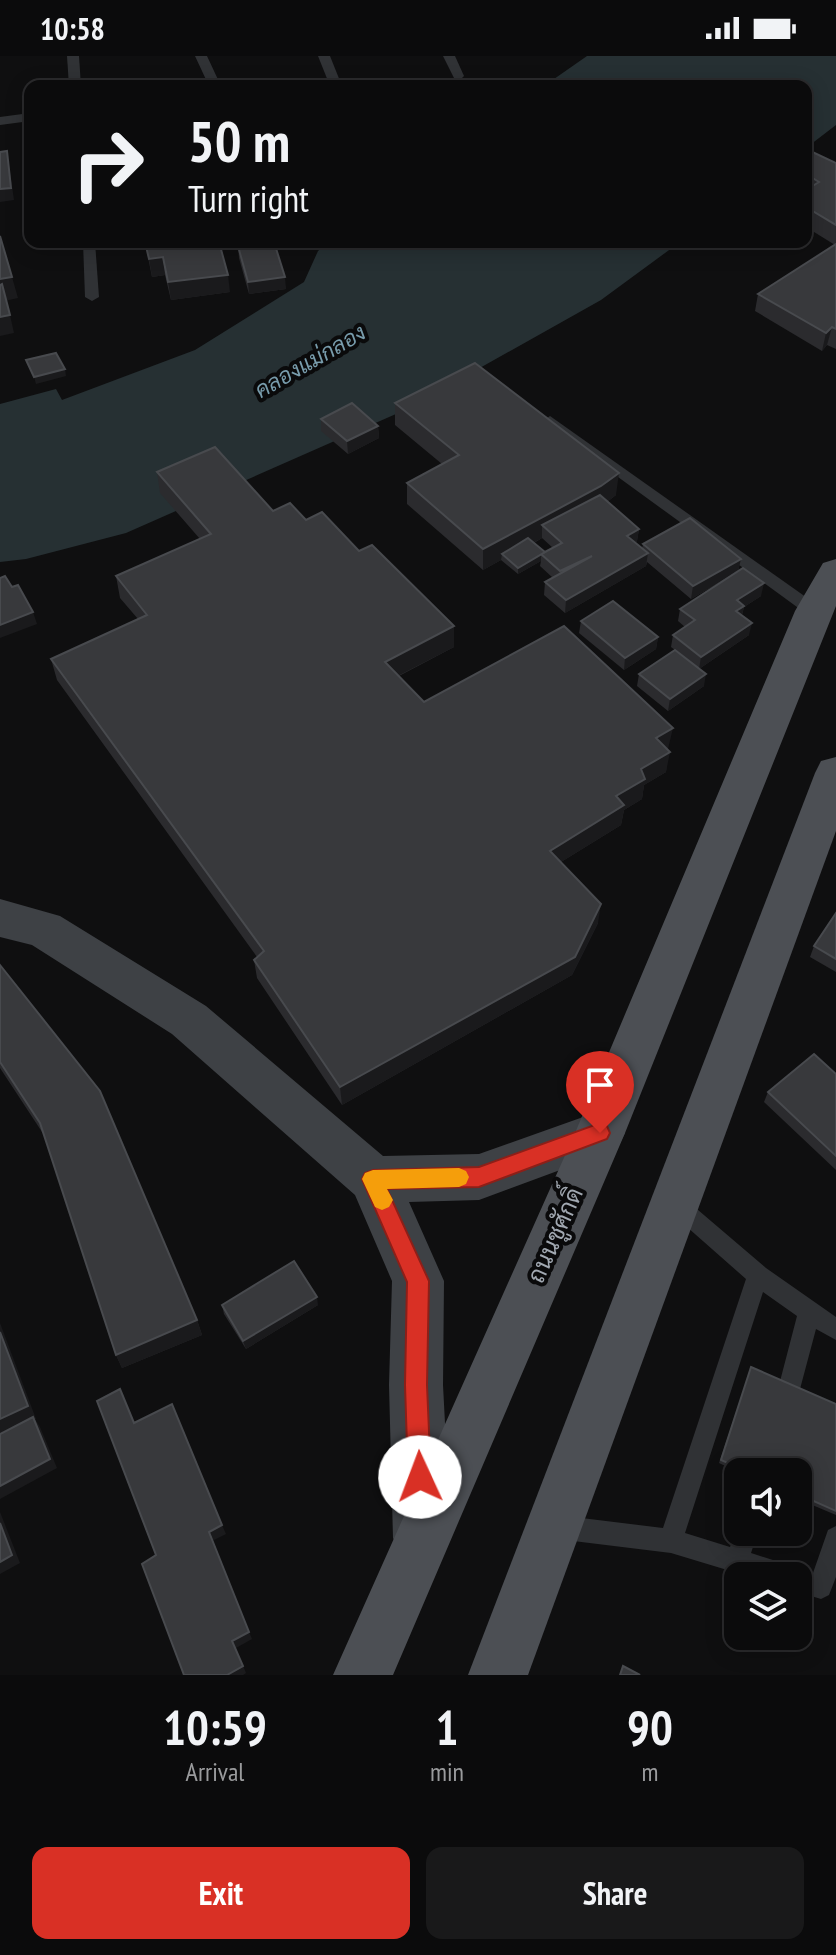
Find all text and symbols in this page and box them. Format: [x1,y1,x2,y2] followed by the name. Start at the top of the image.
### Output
[40,9,105,48] text: 10:58
[188,105,290,177] text: 50 m
[56,112,160,216] icon: right
[188,175,309,222] text: Turn right
[250,318,370,404] water label: คลองแม่กลอง
[566,1051,634,1133] pin
[578,1063,622,1107] icon: arrive
[515,1180,592,1289] street label: ถนนชูศักดิ์
[378,1435,462,1519] position arrow
[724,1458,812,1650] map controls
[724,1458,812,1546] button: sound
[724,1562,812,1650] button: layers
[163,1696,267,1758] text: 10:59
[435,1696,458,1758] text: 1
[627,1696,673,1758] text: 90
[186,1755,244,1788] text: Arrival
[430,1755,464,1788] text: min
[641,1755,658,1788] text: m
[32,1847,410,1939] button: Exit
[426,1847,804,1939] button: Share

